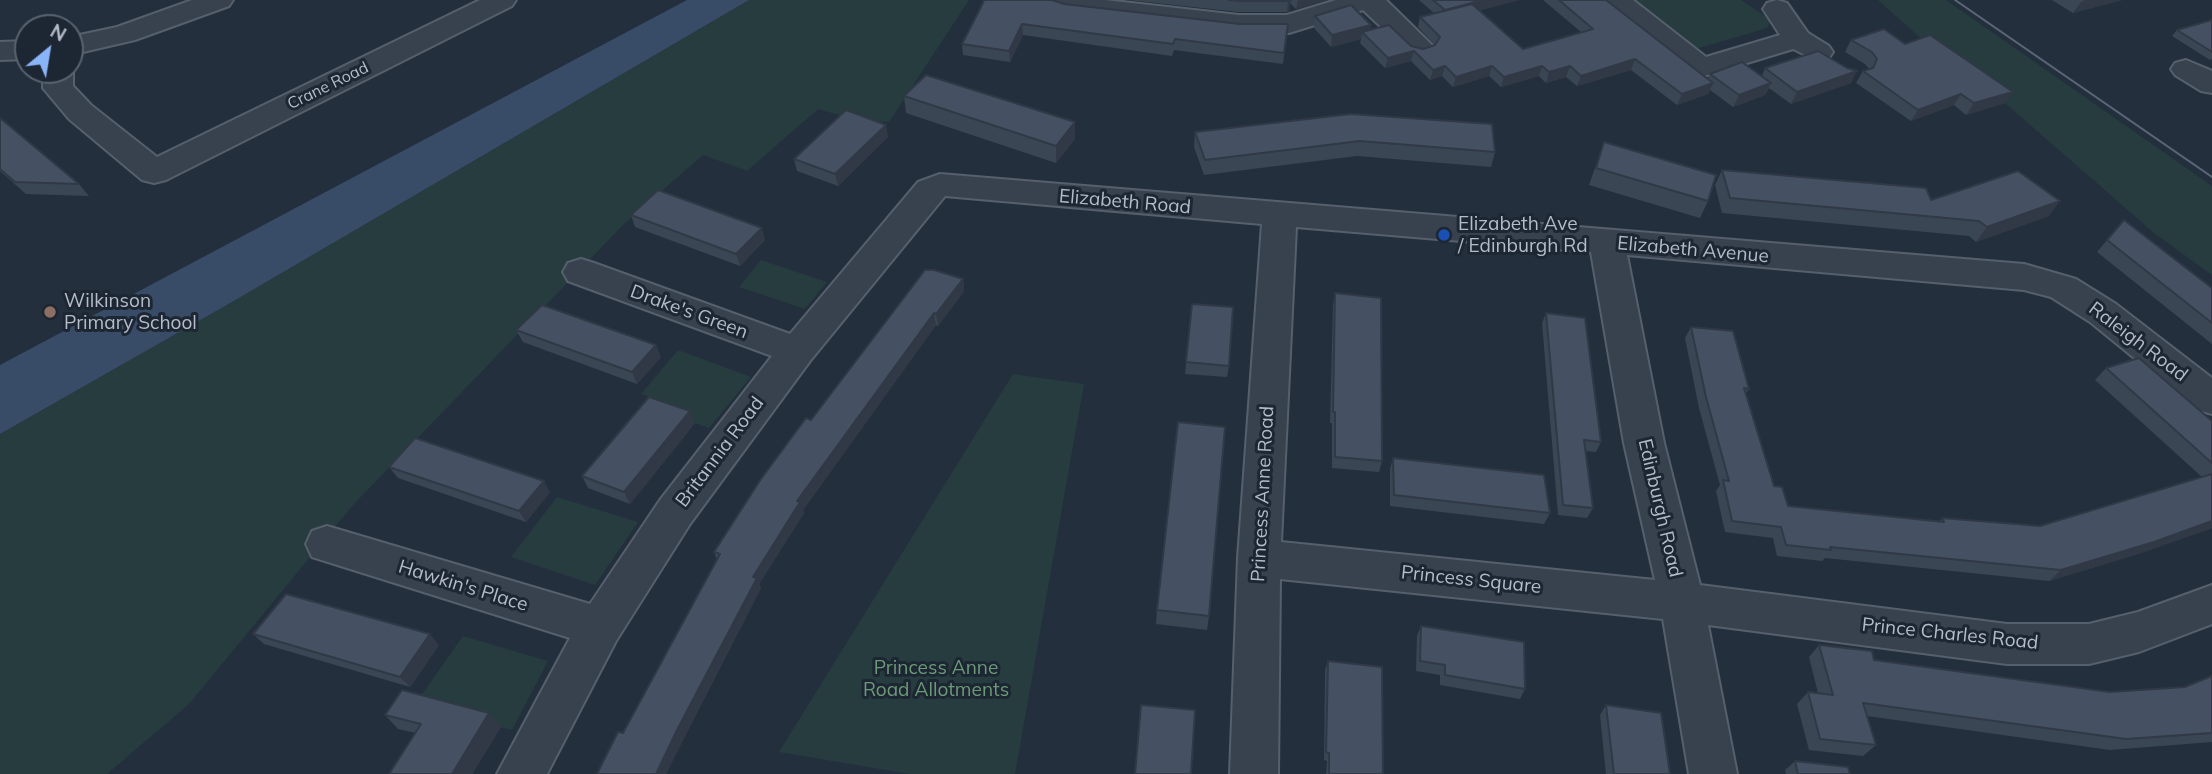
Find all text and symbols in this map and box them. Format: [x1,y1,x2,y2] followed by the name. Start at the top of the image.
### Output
[14,14,84,84] north arrow
[46,19,71,47] text: N
[284,58,372,114] street label: Crane Road
[1058,185,1192,219] street label: Elizabeth Road
[1458,213,1588,257] place label: Elizabeth Ave / Edinburgh Rd
[1436,227,1452,243] marker: Elizabeth Ave / Edinburgh Rd
[1616,232,1770,268] street label: Elizabeth Avenue
[627,280,751,344] street label: Drake's Green
[64,290,197,334] place label: Wilkinson Primary School
[2084,297,2192,387] street label: Raleigh Road
[42,304,58,320] marker: Wilkinson Primary School
[671,392,769,512] street label: Britannia Road
[1247,405,1279,583] street label: Princess Anne Road
[1633,437,1687,579] street label: Edinburgh Road
[395,555,531,617] street label: Hawkin's Place
[1400,561,1542,599] street label: Princess Square
[1861,613,2039,655] street label: Prince Charles Road
[863,657,1009,701] park label: Princess Anne Road Allotments

